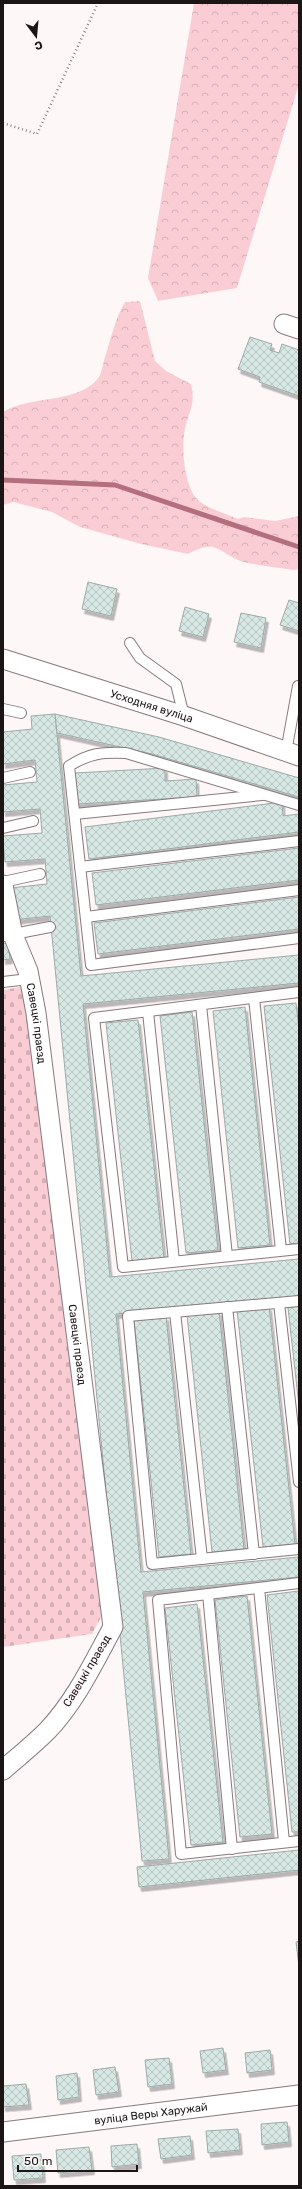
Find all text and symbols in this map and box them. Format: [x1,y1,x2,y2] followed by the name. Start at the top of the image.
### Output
[16,16,56,56] north arrow
[33,38,44,53] text: С
[109,687,195,725] street label: Усходняя вуліца
[24,982,49,1065] street label: Савецкі праезд
[66,1303,89,1386] street label: Савецкі праезд
[60,1632,114,1709] street label: Савецкі праезд
[93,2100,208,2127] street label: вуліца Веры Харужай
[18,2147,137,2173] scale bar
[24,2154,52,2168] text: 50 m

